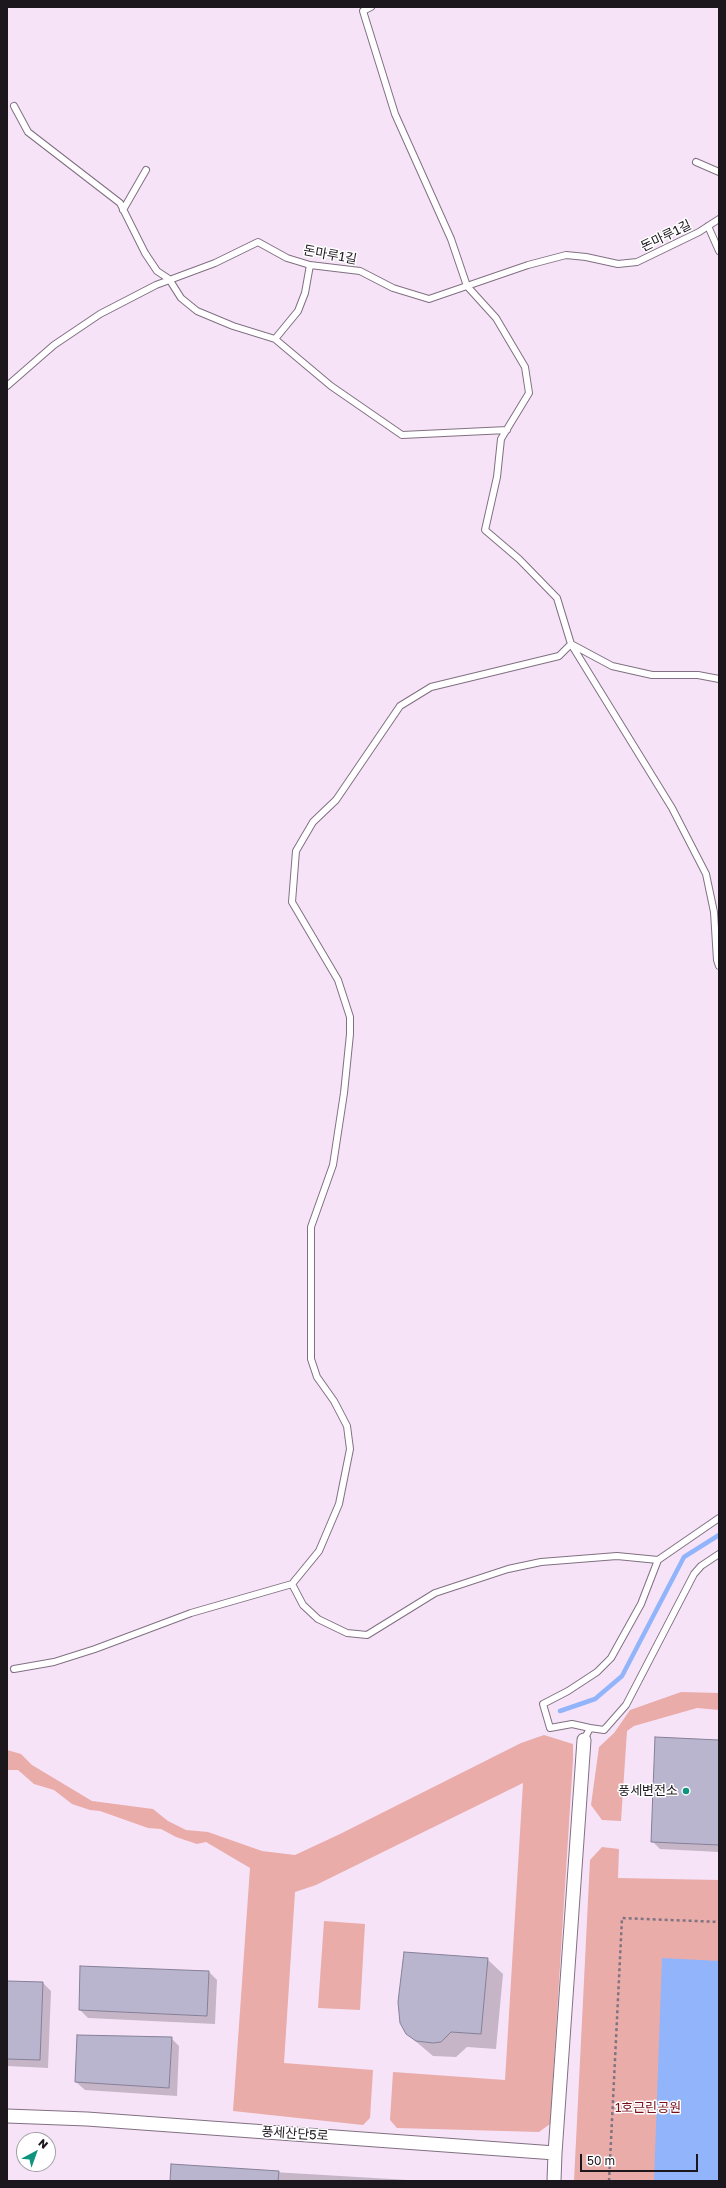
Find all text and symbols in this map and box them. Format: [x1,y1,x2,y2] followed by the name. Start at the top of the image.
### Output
[638,217,694,255] street label: 돈마루1길
[302,243,358,267] street label: 돈마루1길
[618,1783,678,1799] place label: 풍세변전소
[681,1786,691,1796] marker: 풍세변전소
[615,2100,681,2116] park label: 1호근린공원
[261,2124,329,2144] street label: 풍세산단5로
[16,2132,56,2172] north arrow
[36,2136,51,2151] text: N
[582,2146,700,2172] scale bar
[587,2153,615,2168] text: 50 m

